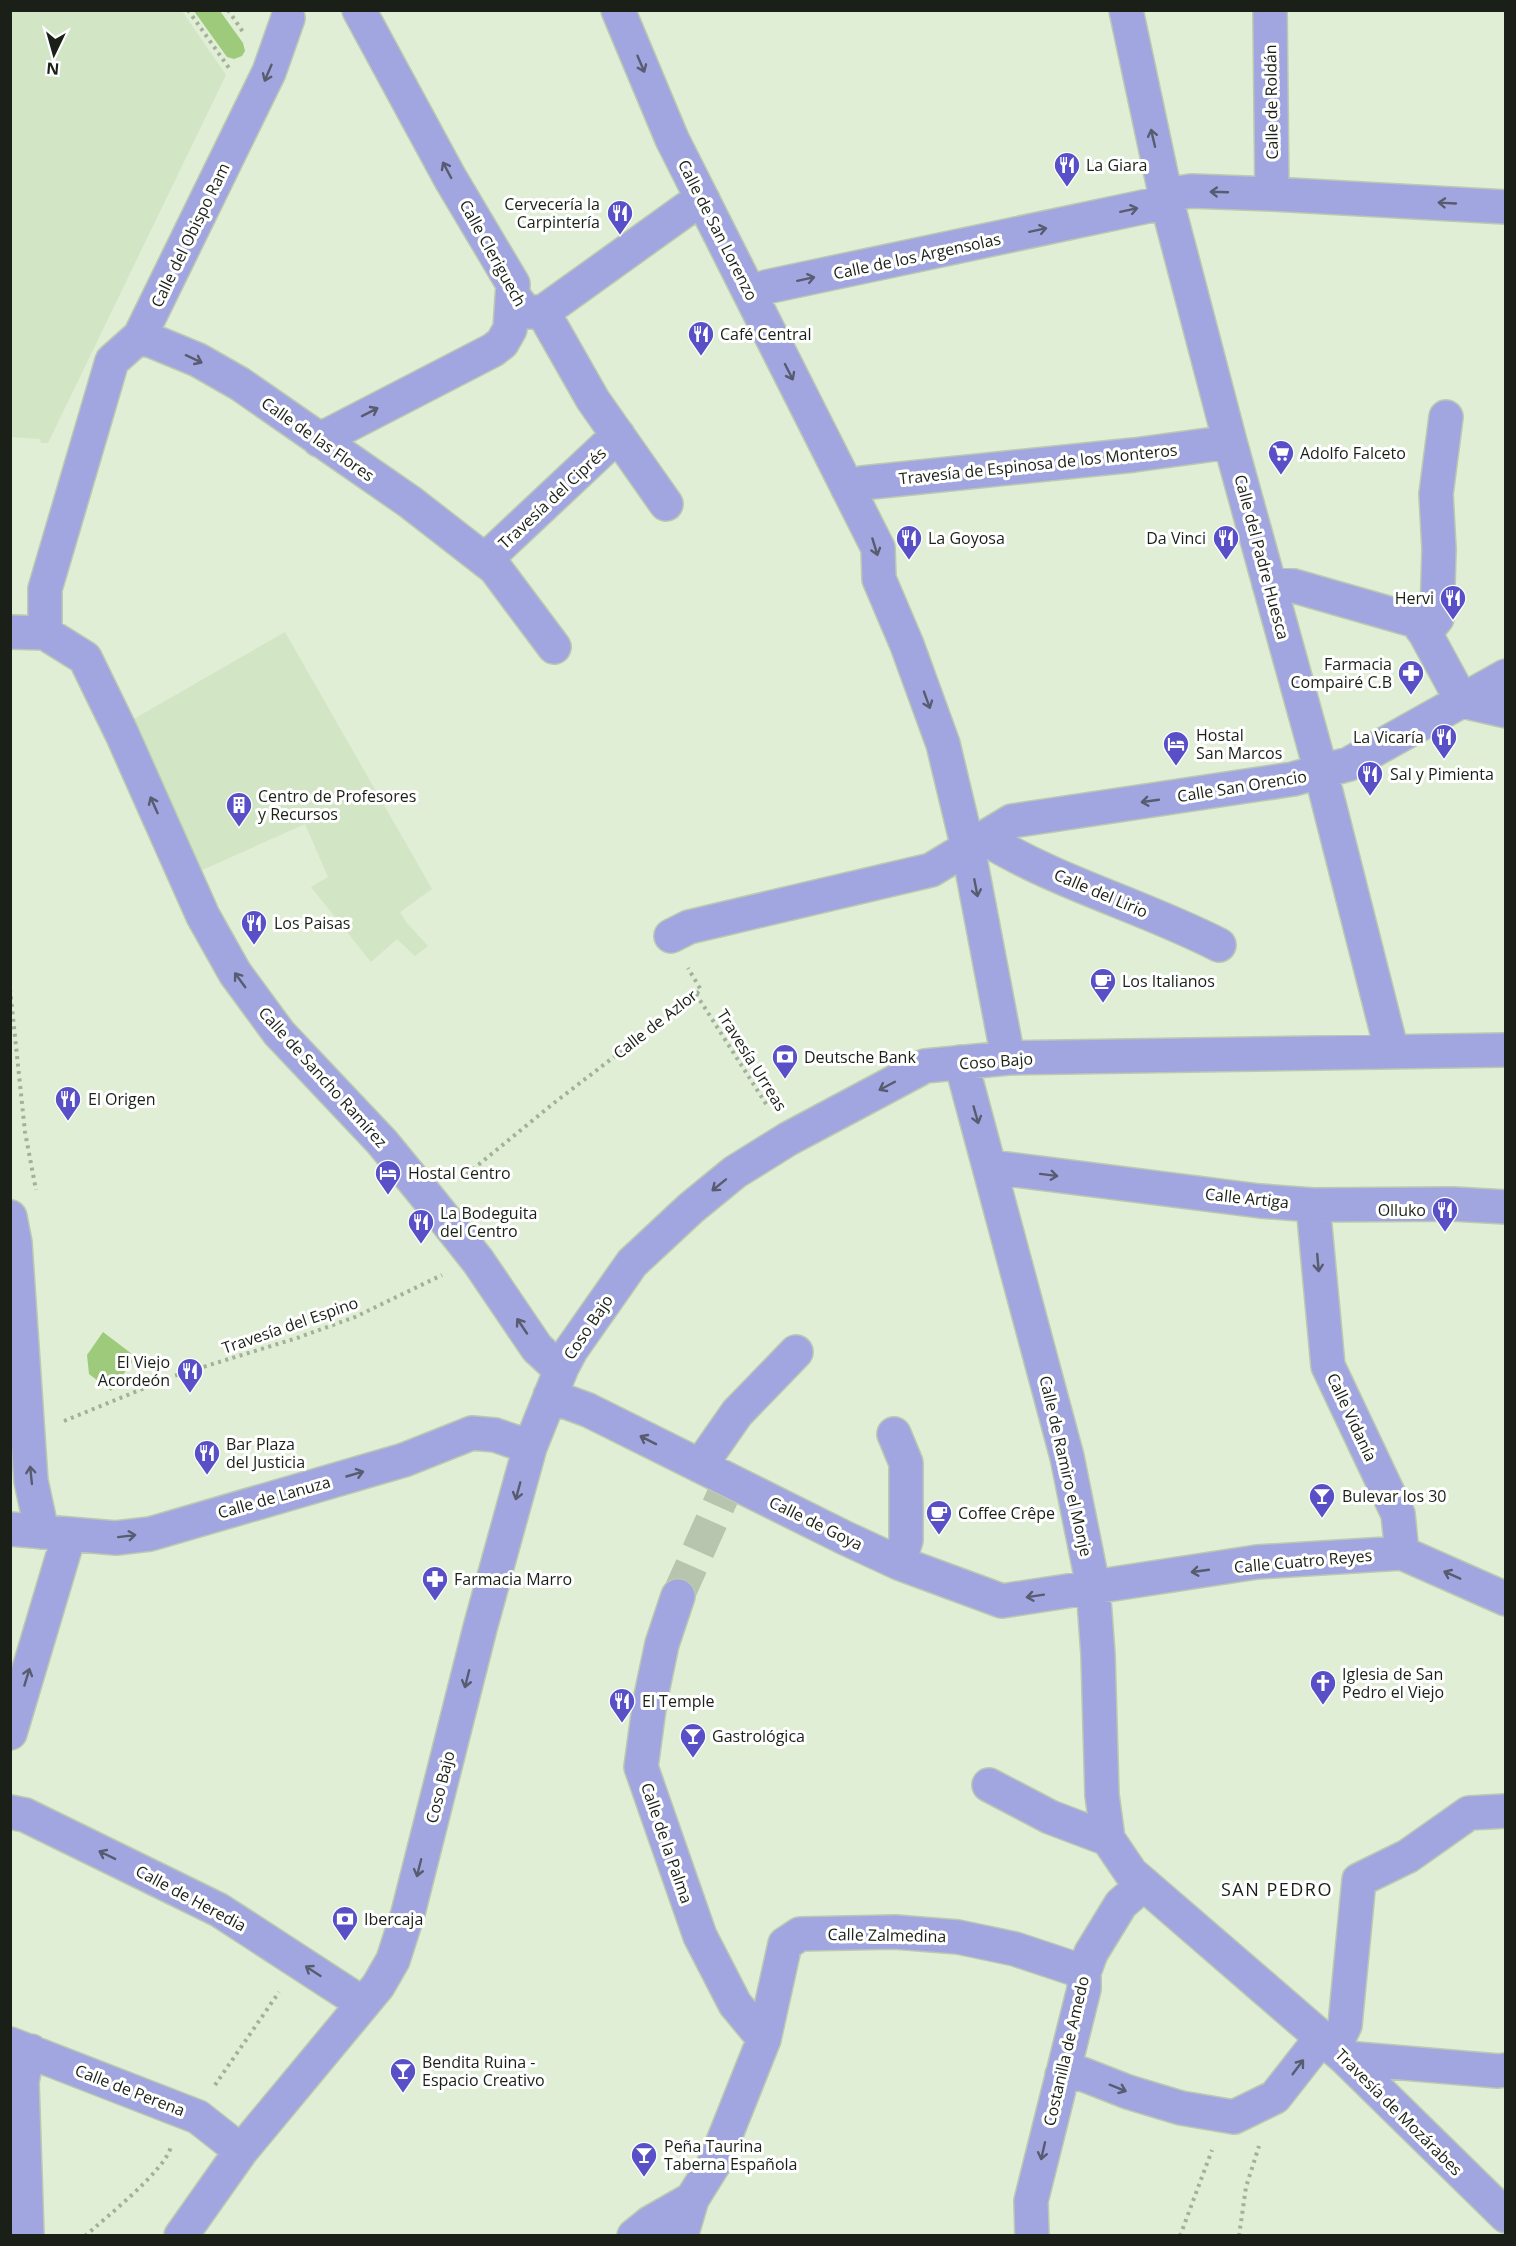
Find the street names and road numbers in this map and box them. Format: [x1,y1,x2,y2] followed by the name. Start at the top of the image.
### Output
[1259,44,1283,160] street label: Calle de Roldán
[673,156,763,304] street label: Calle de San Lorenzo
[145,159,235,311] street label: Calle del Obispo Ram
[455,196,531,310] street label: Calle Cleriguech
[831,228,1003,284] street label: Calle de los Argensolas
[257,392,379,486] street label: Calle de las Flores
[898,438,1178,490] street label: Travesía de Espinosa de los Monteros
[493,442,611,554] street label: Travesía del Ciprés
[1229,472,1295,642] street label: Calle del Padre Huesca
[1176,765,1308,807] street label: Calle San Orencio
[1051,863,1151,923] street label: Calle del Lirio
[608,984,702,1064] street label: Calle de Azlor
[254,1002,392,1152] street label: Calle de Sancho Ramírez
[712,1005,792,1115] street label: Travesía Urreas
[958,1047,1034,1075] street label: Coso Bajo
[1204,1183,1290,1213] street label: Calle Artiga
[558,1290,618,1364] street label: Coso Bajo
[219,1291,361,1359] street label: Travesía del Espino
[1322,1369,1382,1465] street label: Calle Vidanía
[1034,1373,1098,1559] street label: Calle de Ramiro el Monje
[215,1470,333,1524] street label: Calle de Lanuza
[766,1491,866,1555] street label: Calle de Goya
[1233,1544,1373,1578] street label: Calle Cuatro Reyes
[420,1748,460,1826] street label: Coso Bajo
[636,1780,698,1906] street label: Calle de la Palma
[132,1860,250,1936] street label: Calle de Heredia
[828,1923,946,1947] street label: Calle Zalmedina
[1038,1974,1094,2128] street label: Costanilla de Amedo
[1331,2044,1467,2180] street label: Travesía de Mozárabes
[72,2059,188,2121] street label: Calle de Perena

